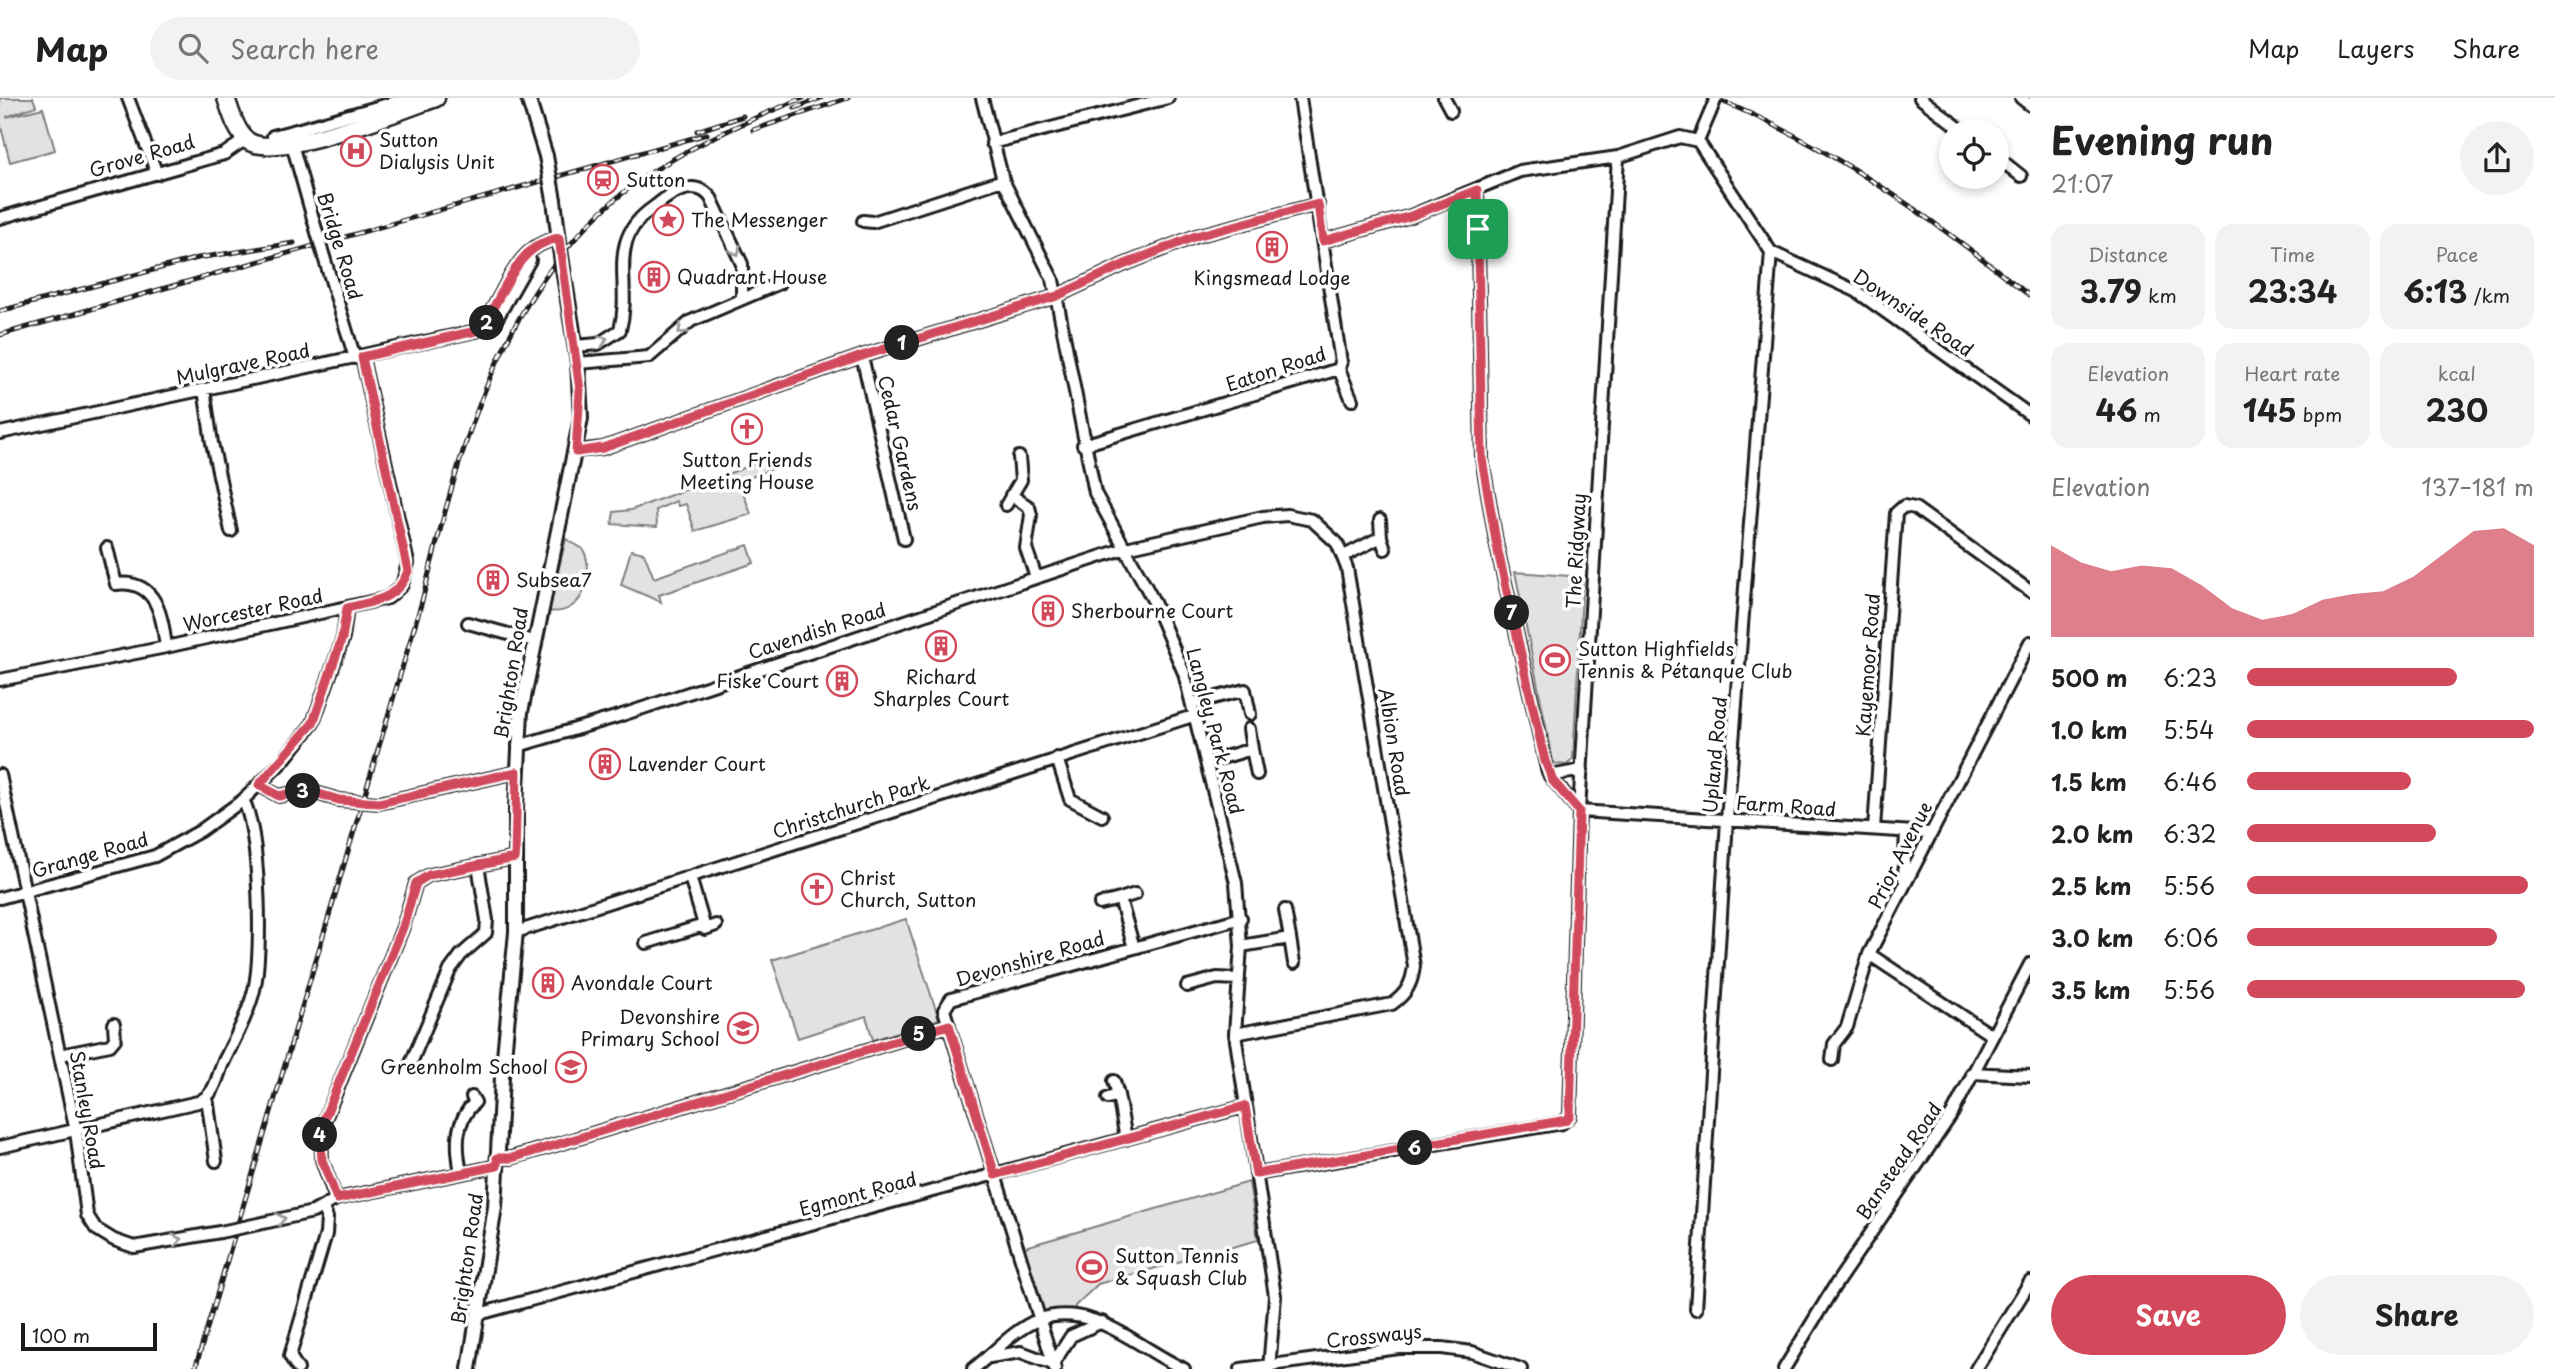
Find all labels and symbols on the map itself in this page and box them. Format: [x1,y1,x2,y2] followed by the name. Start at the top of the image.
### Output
[379,125,495,175] place label: Sutton Dialysis Unit
[86,127,198,183] street label: Grove Road
[339,134,373,168] hospital icon: Sutton Dialysis Unit
[586,163,620,197] station icon: Sutton
[626,165,686,193] place label: Sutton
[311,188,371,303] street label: Bridge Road
[1448,199,1508,259] pin
[651,203,685,237] place icon: The Messenger
[691,205,828,233] place label: The Messenger
[1255,230,1289,264] building icon: Kingsmead Lodge
[727,244,741,256] one-way arrow
[637,260,671,294] building icon: Quadrant House
[1848,261,1979,363] street label: Downside Road
[677,262,827,290] place label: Quadrant House
[1194,263,1350,291] place label: Kingsmead Lodge
[470,306,504,341] pin: 2
[677,321,690,334] one-way arrow
[884,326,920,360] pin: 1
[596,334,608,348] one-way arrow
[173,335,312,391] street label: Mulgrave Road
[1222,339,1329,397] street label: Eaton Road
[872,372,930,513] street label: Cedar Gardens
[730,412,764,446] church icon: Sutton Friends Meeting House
[680,445,814,495] place label: Sutton Friends Meeting House
[1558,493,1592,609] street label: The Ridgway
[476,563,510,597] building icon: Subsea7
[516,565,592,593] place label: Subsea7
[180,581,325,637] street label: Worcester Road
[1848,592,1886,738] street label: Kayemoor Road
[1031,594,1065,628] building icon: Sherbourne Court
[744,595,889,666] street label: Cavendish Road
[1071,596,1233,624] place label: Sherbourne Court
[1494,596,1530,630] pin: 7
[486,605,534,741] street label: Brighton Road
[924,629,958,663] building icon: Richard Sharples Court
[1578,634,1792,684] place label: Sutton Highfields Tennis & Pétanque Club
[1538,643,1572,677] sports icon: Sutton Highfields Tennis & Pétanque Club
[1180,644,1252,817] street label: Langley Park Road
[873,662,1010,712] place label: Richard Sharples Court
[825,664,859,698] building icon: Fiske Court
[716,666,819,694] place label: Fiske Court
[1373,686,1417,798] street label: Albion Road
[1695,695,1733,815] street label: Upland Road
[588,747,622,781] building icon: Lavender Court
[628,749,766,777] place label: Lavender Court
[768,767,933,845] street label: Christchurch Park
[286,774,320,808] pin: 3
[1735,788,1837,822] street label: Farm Road
[1860,796,1938,913] street label: Prior Avenue
[28,824,151,884] street label: Grange Road
[840,863,976,913] place label: Christ Church, Sutton
[800,872,834,906] church icon: Christ Church, Sutton
[952,923,1108,993] street label: Devonshire Road
[531,966,565,1000] building icon: Avondale Court
[571,968,713,996] place label: Avondale Court
[580,1002,720,1052] place label: Devonshire Primary School
[726,1011,760,1045] school or university icon: Devonshire Primary School
[902,1016,936,1052] pin: 5
[64,1048,112,1171] street label: Stanley Road
[554,1050,588,1084] school or university icon: Greenholm School
[380,1052,548,1080] place label: Greenholm School
[1849,1096,1948,1225] street label: Banstead Road
[302,1118,338,1152] pin: 4
[1398,1130,1432,1166] pin: 6
[796,1164,920,1222] street label: Egmont Road
[443,1191,489,1327] street label: Brighton Road
[275,1213,287,1228] one-way arrow
[171,1233,183,1248] one-way arrow
[1115,1241,1247,1291] place label: Sutton Tennis & Squash Club
[1075,1250,1109,1284] sports icon: Sutton Tennis & Squash Club
[1325,1316,1423,1354] street label: Crossways
[21,1320,158,1352] scale bar

